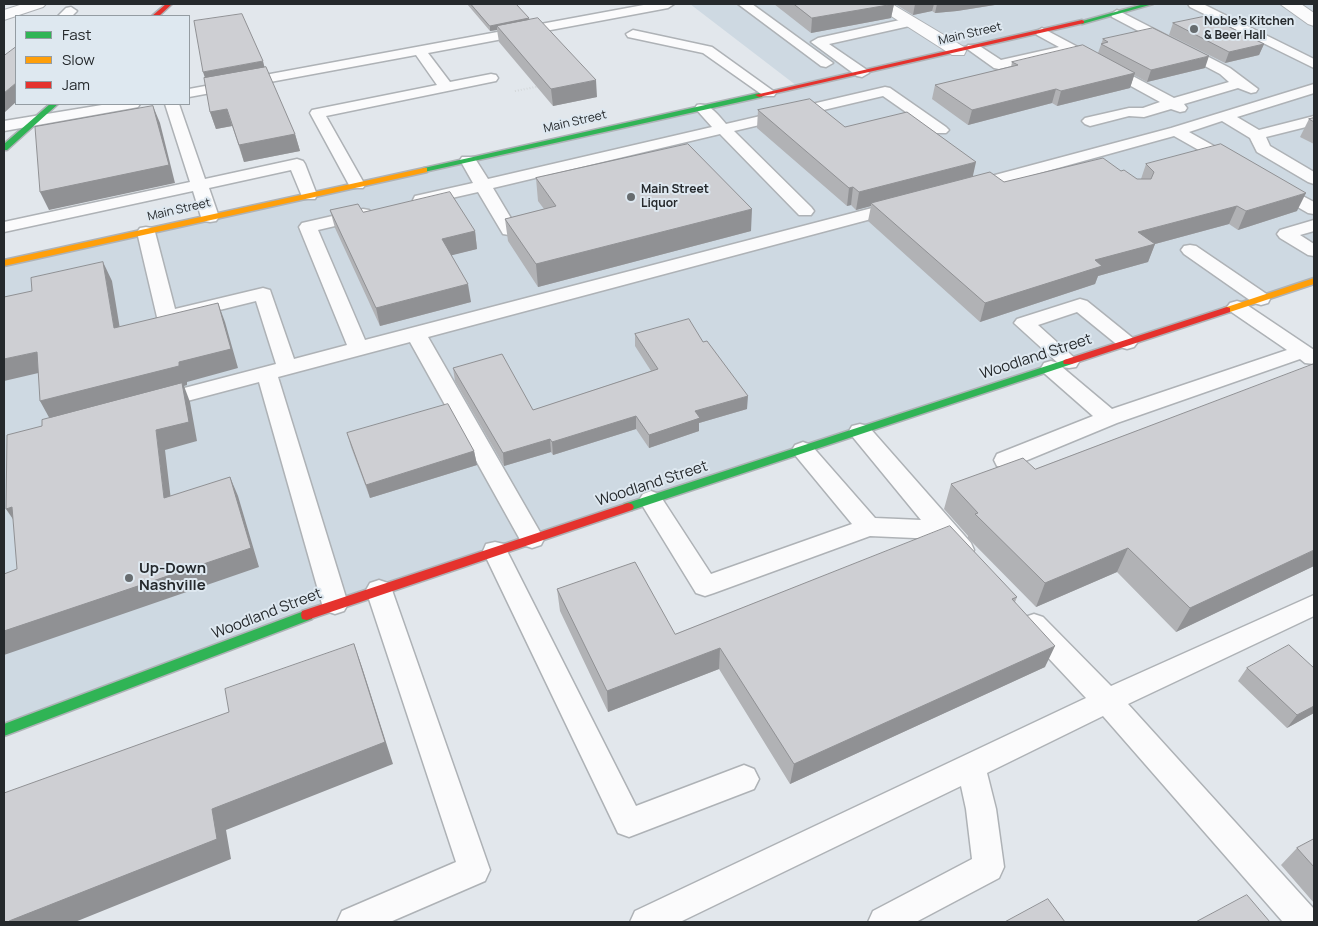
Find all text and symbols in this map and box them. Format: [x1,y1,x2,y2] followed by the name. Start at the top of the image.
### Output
[15,15,190,105] legend
[1204,15,1294,43] place label: Noble’s Kitchen & Beer Hall
[937,20,1003,48] street label: Main Street
[1188,23,1200,35] marker: Noble’s Kitchen & Beer Hall
[62,24,91,45] text: Fast
[62,49,95,70] text: Slow
[62,74,90,95] text: Jam
[542,108,608,136] street label: Main Street
[641,183,709,211] place label: Main Street Liquor
[625,191,637,203] marker: Main Street Liquor
[146,196,212,224] street label: Main Street
[978,330,1094,384] street label: Woodland Street
[594,457,710,511] street label: Woodland Street
[139,560,206,595] place label: Up-Down Nashville
[123,572,135,584] marker: Up-Down Nashville
[209,585,325,643] street label: Woodland Street

